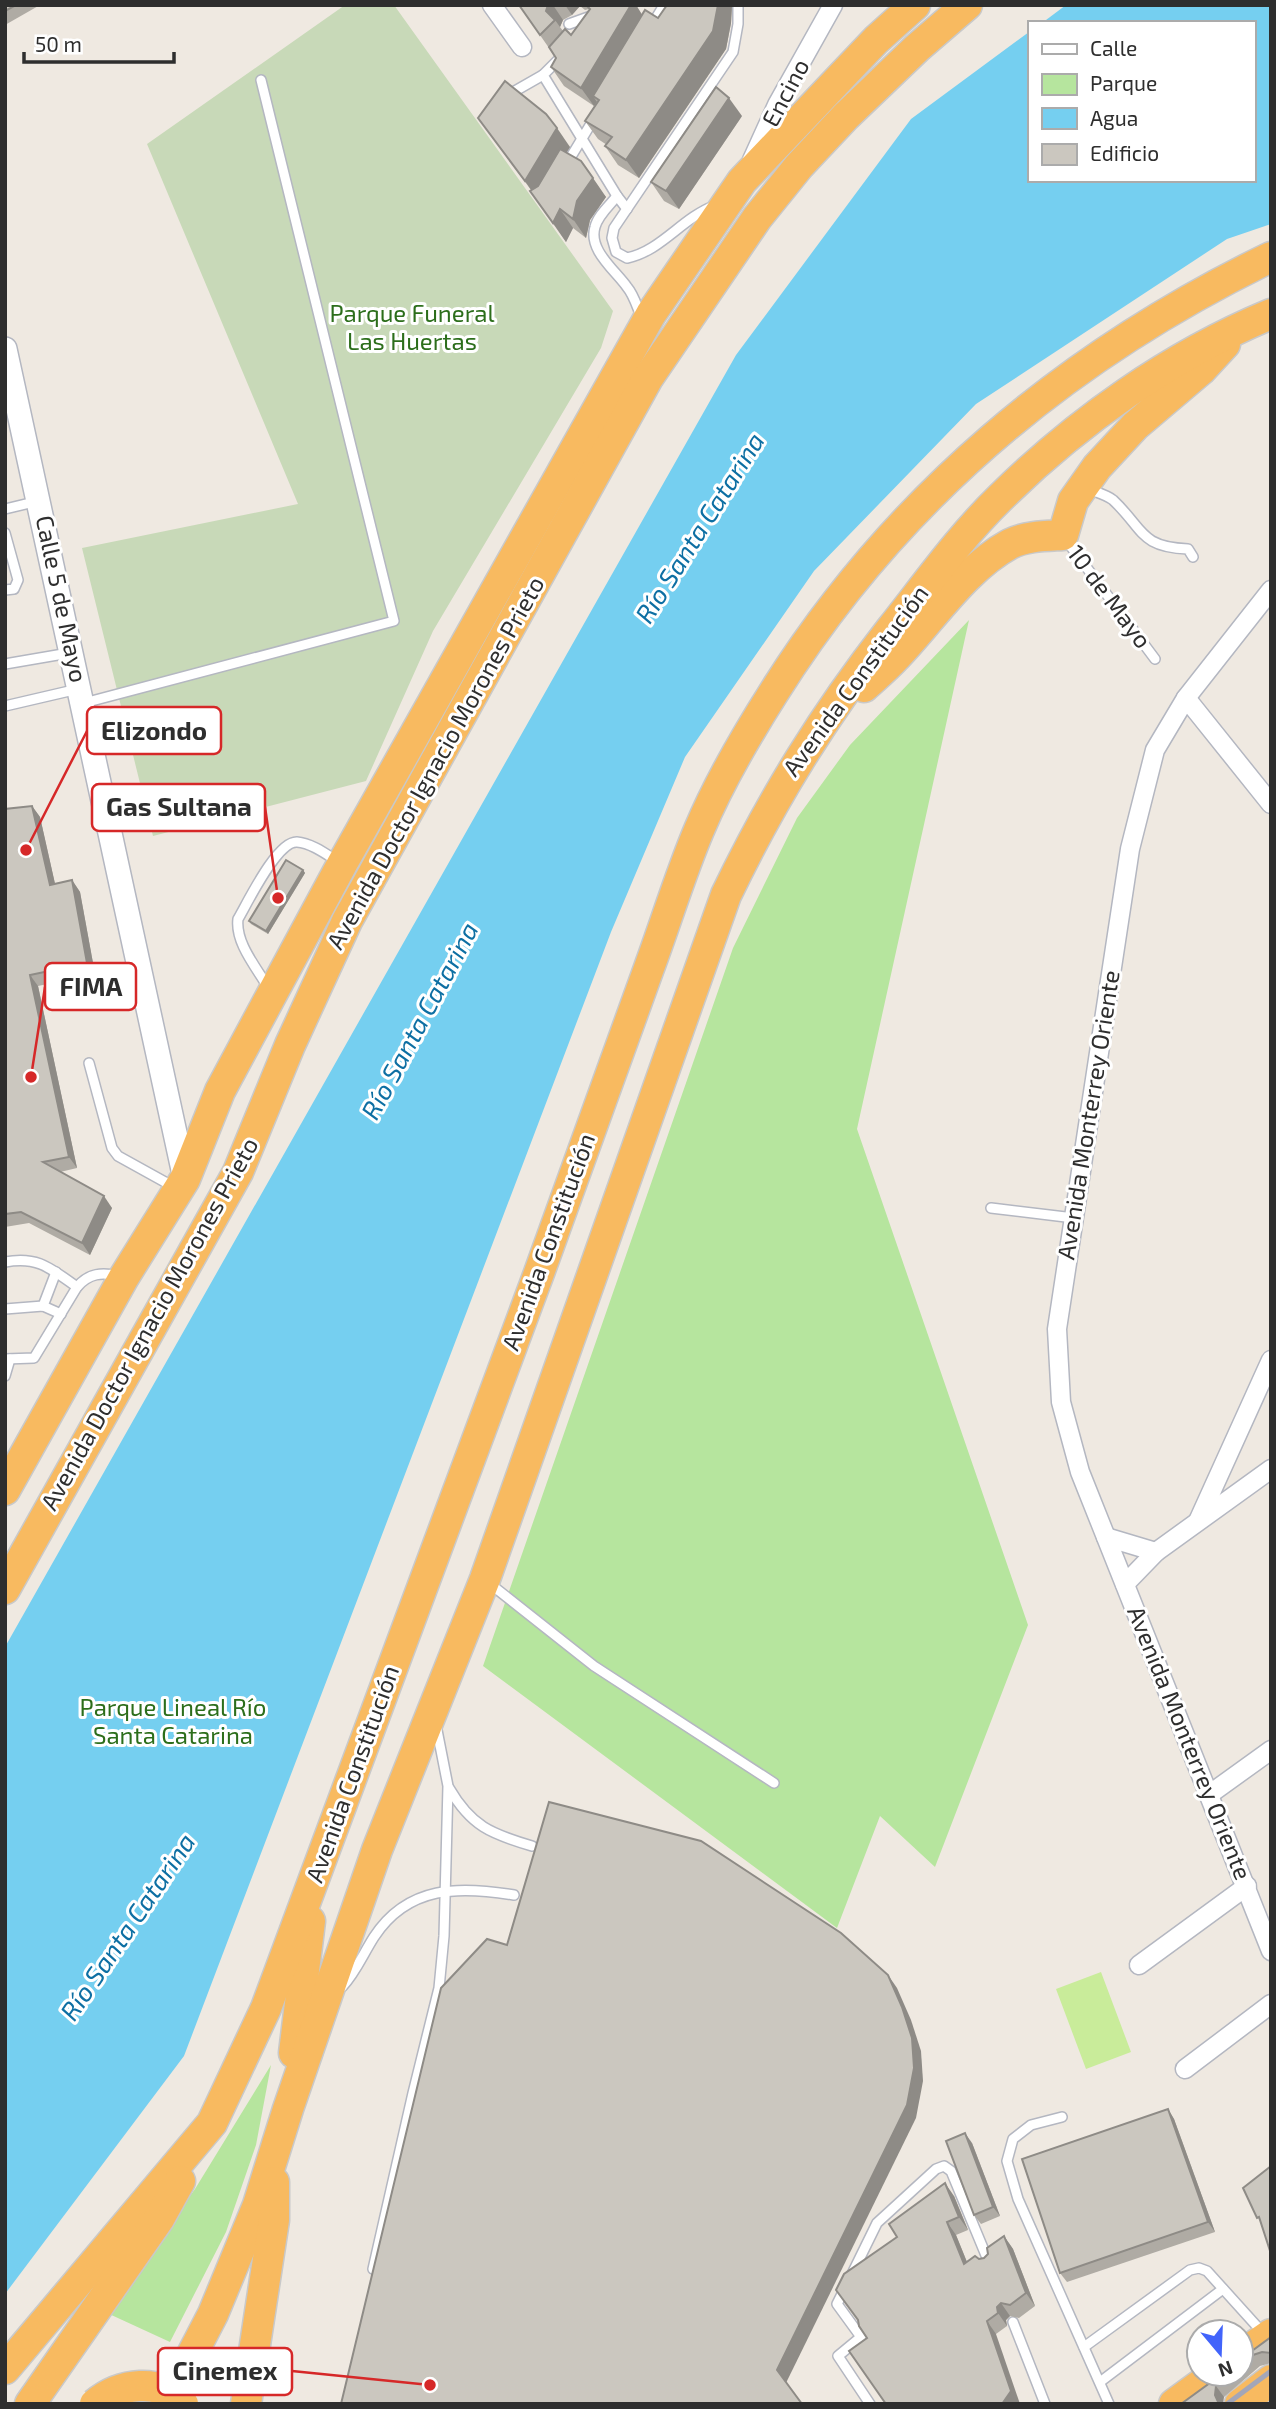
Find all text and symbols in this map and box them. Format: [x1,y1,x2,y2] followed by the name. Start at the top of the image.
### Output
[24,21,175,65] scale bar
[1028,21,1255,182] legend
[35,31,82,56] text: 50 m
[1090,35,1137,60] text: Calle
[755,53,815,131] street label: Encino
[1090,70,1157,95] text: Parque
[1090,105,1138,130] text: Agua
[1090,140,1159,165] text: Edificio
[329,298,495,355] park label: Parque Funeral Las Huertas
[628,426,770,628] water label: Río Santa Catarina
[31,513,94,685] street label: Calle 5 de Mayo
[1062,539,1158,653] street label: 10 de Mayo
[320,571,550,954] street label: Avenida Doctor Ignacio Morones Prieto
[776,579,934,781] street label: Avenida Constitución
[87,707,221,754] callout: Elizondo
[101,714,207,745] text: Elizondo
[92,784,265,831] callout: Gas Sultana
[106,790,252,821] text: Gas Sultana
[354,916,484,1124] water label: Río Santa Catarina
[45,963,136,1010] callout: FIMA
[1050,968,1125,1261] street label: Avenida Monterrey Oriente
[60,970,122,1001] text: FIMA
[495,1129,600,1354] street label: Avenida Constitución
[34,1132,264,1515] street label: Avenida Doctor Ignacio Morones Prieto
[1122,1601,1259,1883] street label: Avenida Monterrey Oriente
[299,1661,404,1886] street label: Avenida Constitución
[80,1692,266,1749] park label: Parque Lineal Río Santa Catarina
[53,1827,201,2026] water label: Río Santa Catarina
[1185,2318,1255,2388] north arrow
[158,2348,292,2395] callout: Cinemex
[172,2354,278,2385] text: Cinemex
[1215,2356,1236,2383] text: N

